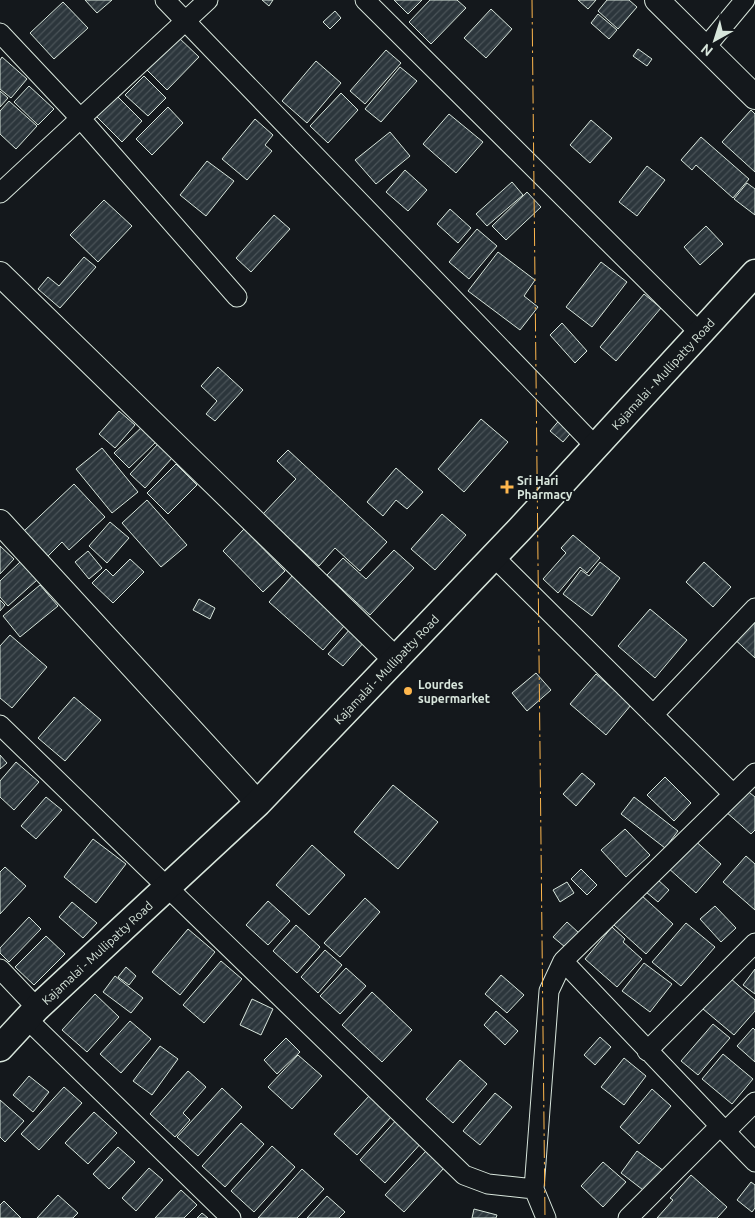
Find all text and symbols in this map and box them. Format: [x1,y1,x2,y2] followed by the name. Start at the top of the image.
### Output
[690,15,740,65] north arrow
[698,41,716,60] text: N
[609,315,717,432] street label: Kajamalai - Mullipatty Road
[517,474,573,501] place label: Sri Hari Pharmacy
[501,481,513,493] marker: Sri Hari Pharmacy
[331,612,441,726] street label: Kajamalai - Mullipatty Road
[418,678,490,705] place label: Lourdes supermarket
[402,685,414,697] marker: Lourdes supermarket
[39,898,155,1007] street label: Kajamalai - Mullipatty Road

